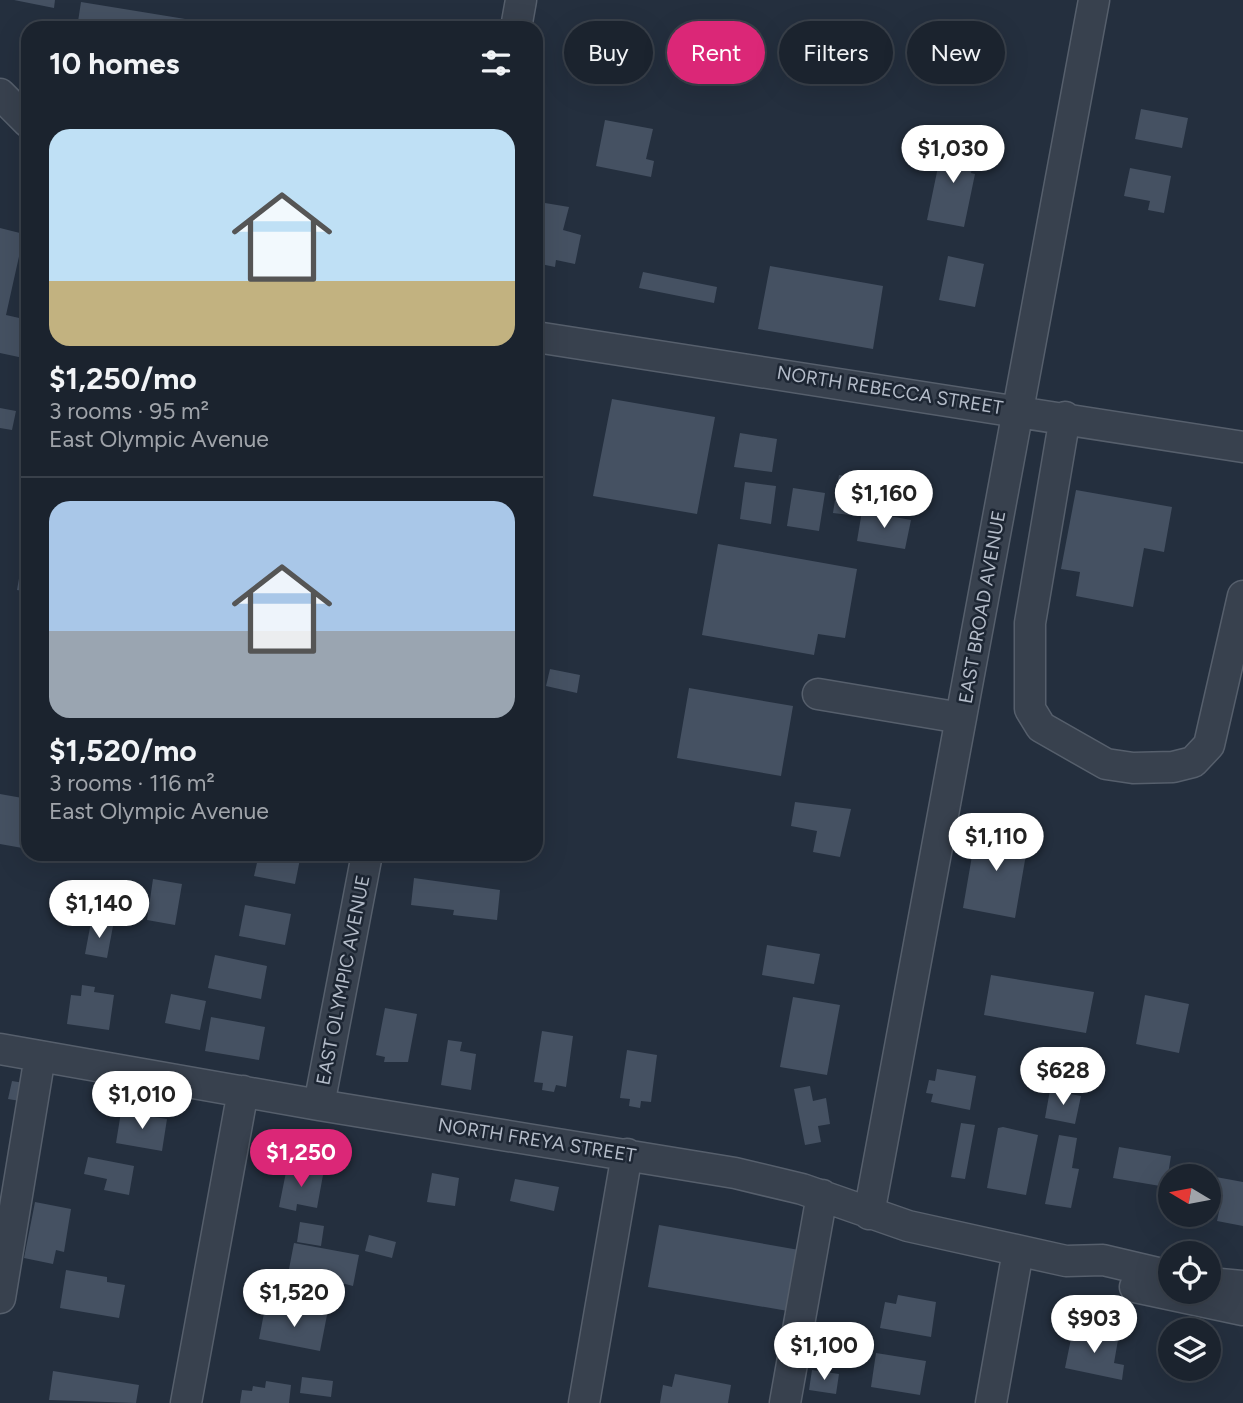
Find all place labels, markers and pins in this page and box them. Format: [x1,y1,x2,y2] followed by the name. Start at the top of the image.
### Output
[896,125,1010,185] pin: $1,030
[827,470,941,530] pin: $1,160
[939,814,1053,873] pin: $1,110
[42,880,156,940] pin: $1,140
[1022,1048,1104,1107] pin: $628
[85,1072,199,1131] pin: $1,010
[244,1130,358,1189] pin: $1,250
[237,1270,351,1329] pin: $1,520
[1053,1296,1135,1355] pin: $903
[767,1322,881,1382] pin: $1,100

